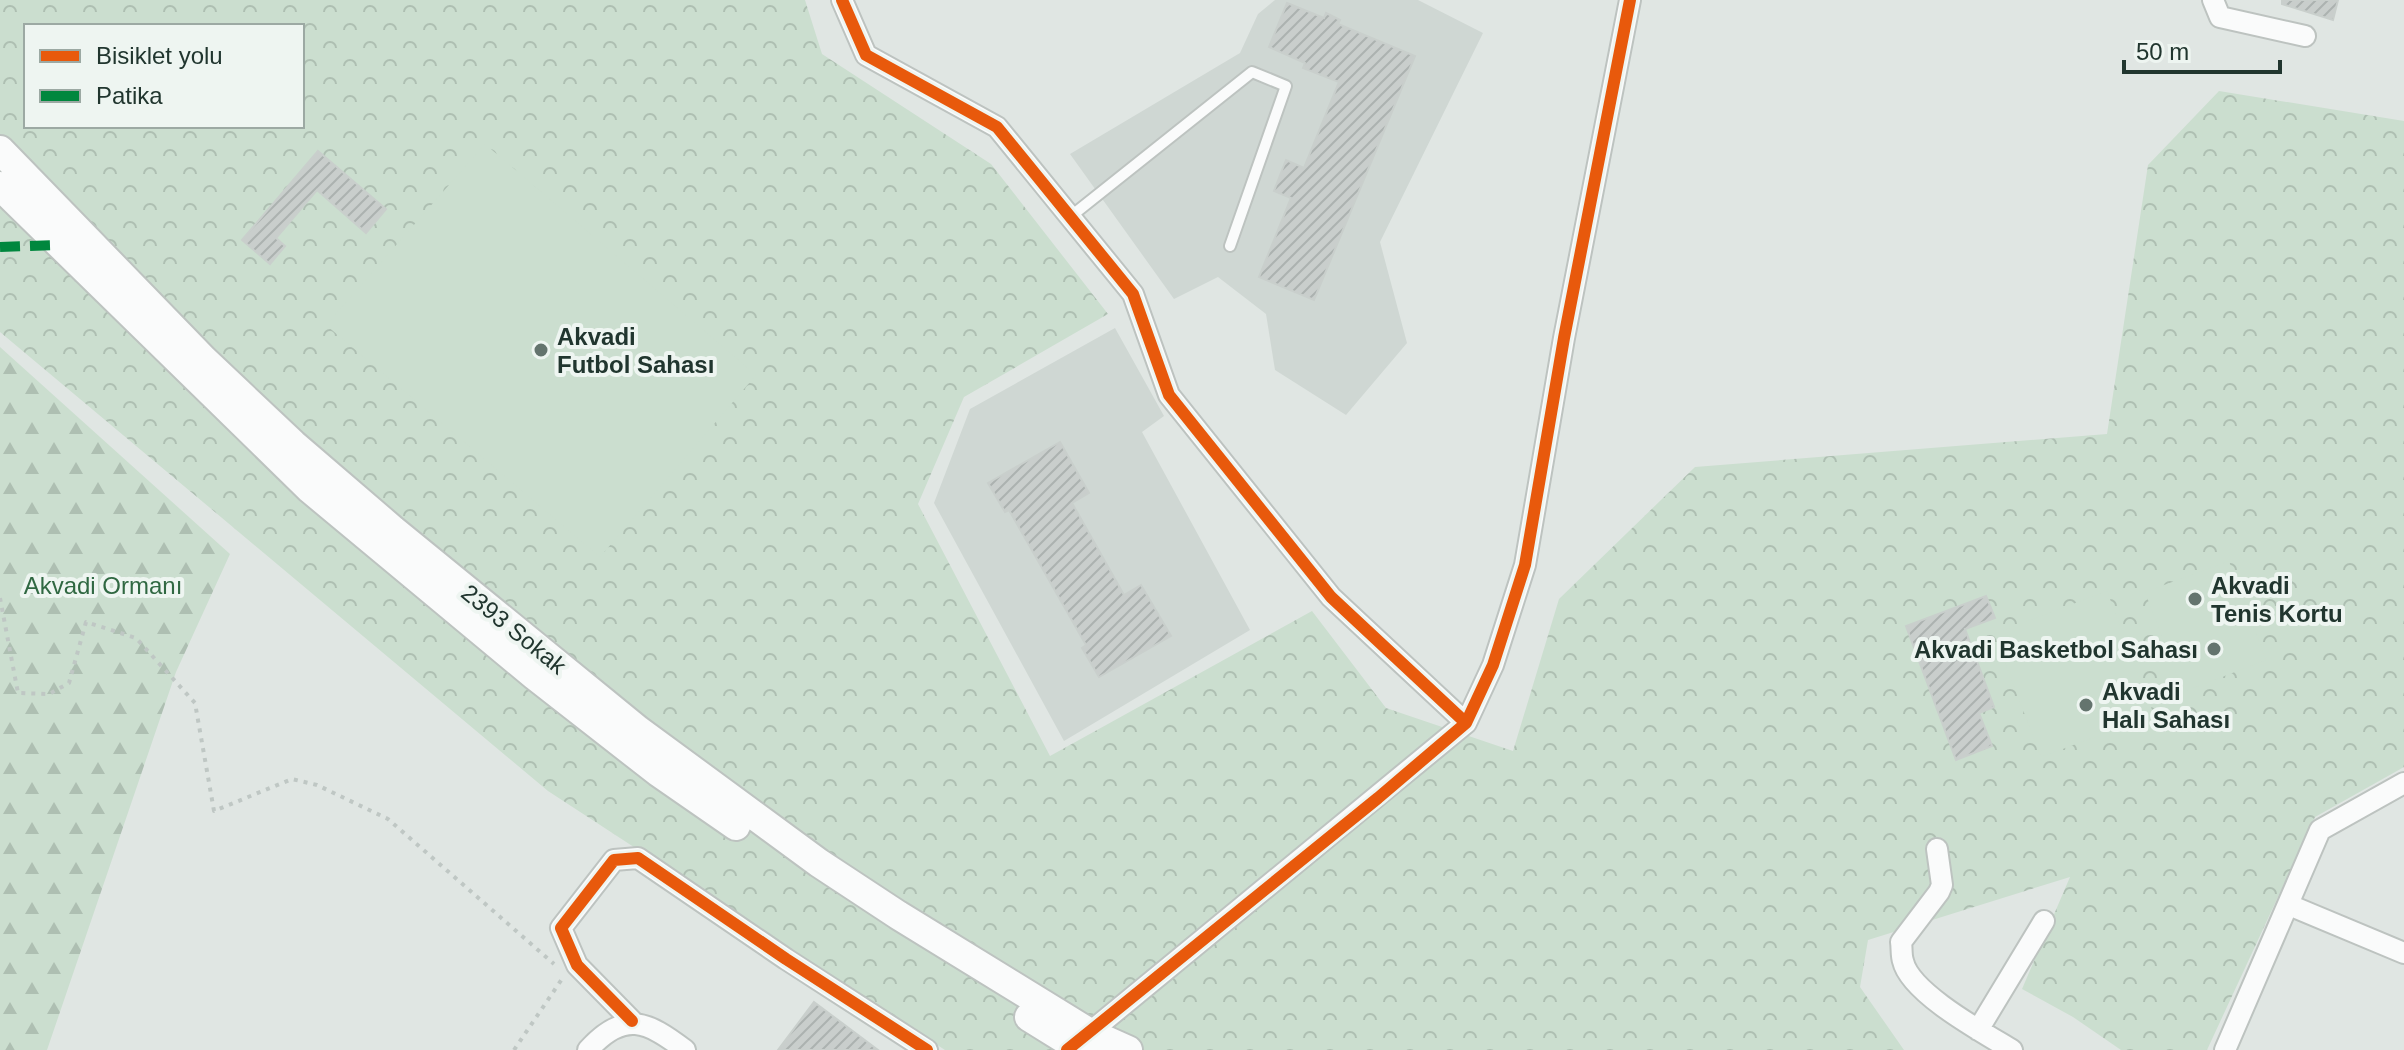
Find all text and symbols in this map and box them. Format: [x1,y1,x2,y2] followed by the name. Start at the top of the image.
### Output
[24,24,304,128] legend
[2124,24,2280,74] scale bar
[2136,38,2189,65] text: 50 m
[96,42,223,69] text: Bisiklet yolu
[96,82,163,109] text: Patika
[557,323,714,378] place label: Akvadi Futbol Sahası
[532,341,550,359] marker: Akvadi Futbol Sahası
[24,572,182,599] park label: Akvadi Ormanı
[2211,572,2343,627] place label: Akvadi Tenis Kortu
[456,579,573,680] street label: 2393 Sokak
[2186,590,2204,608] marker: Akvadi Tenis Kortu
[1914,636,2198,663] place label: Akvadi Basketbol Sahası
[2205,640,2223,658] marker: Akvadi Basketbol Sahası
[2102,678,2230,733] place label: Akvadi Halı Sahası
[2077,696,2095,714] marker: Akvadi Halı Sahası

